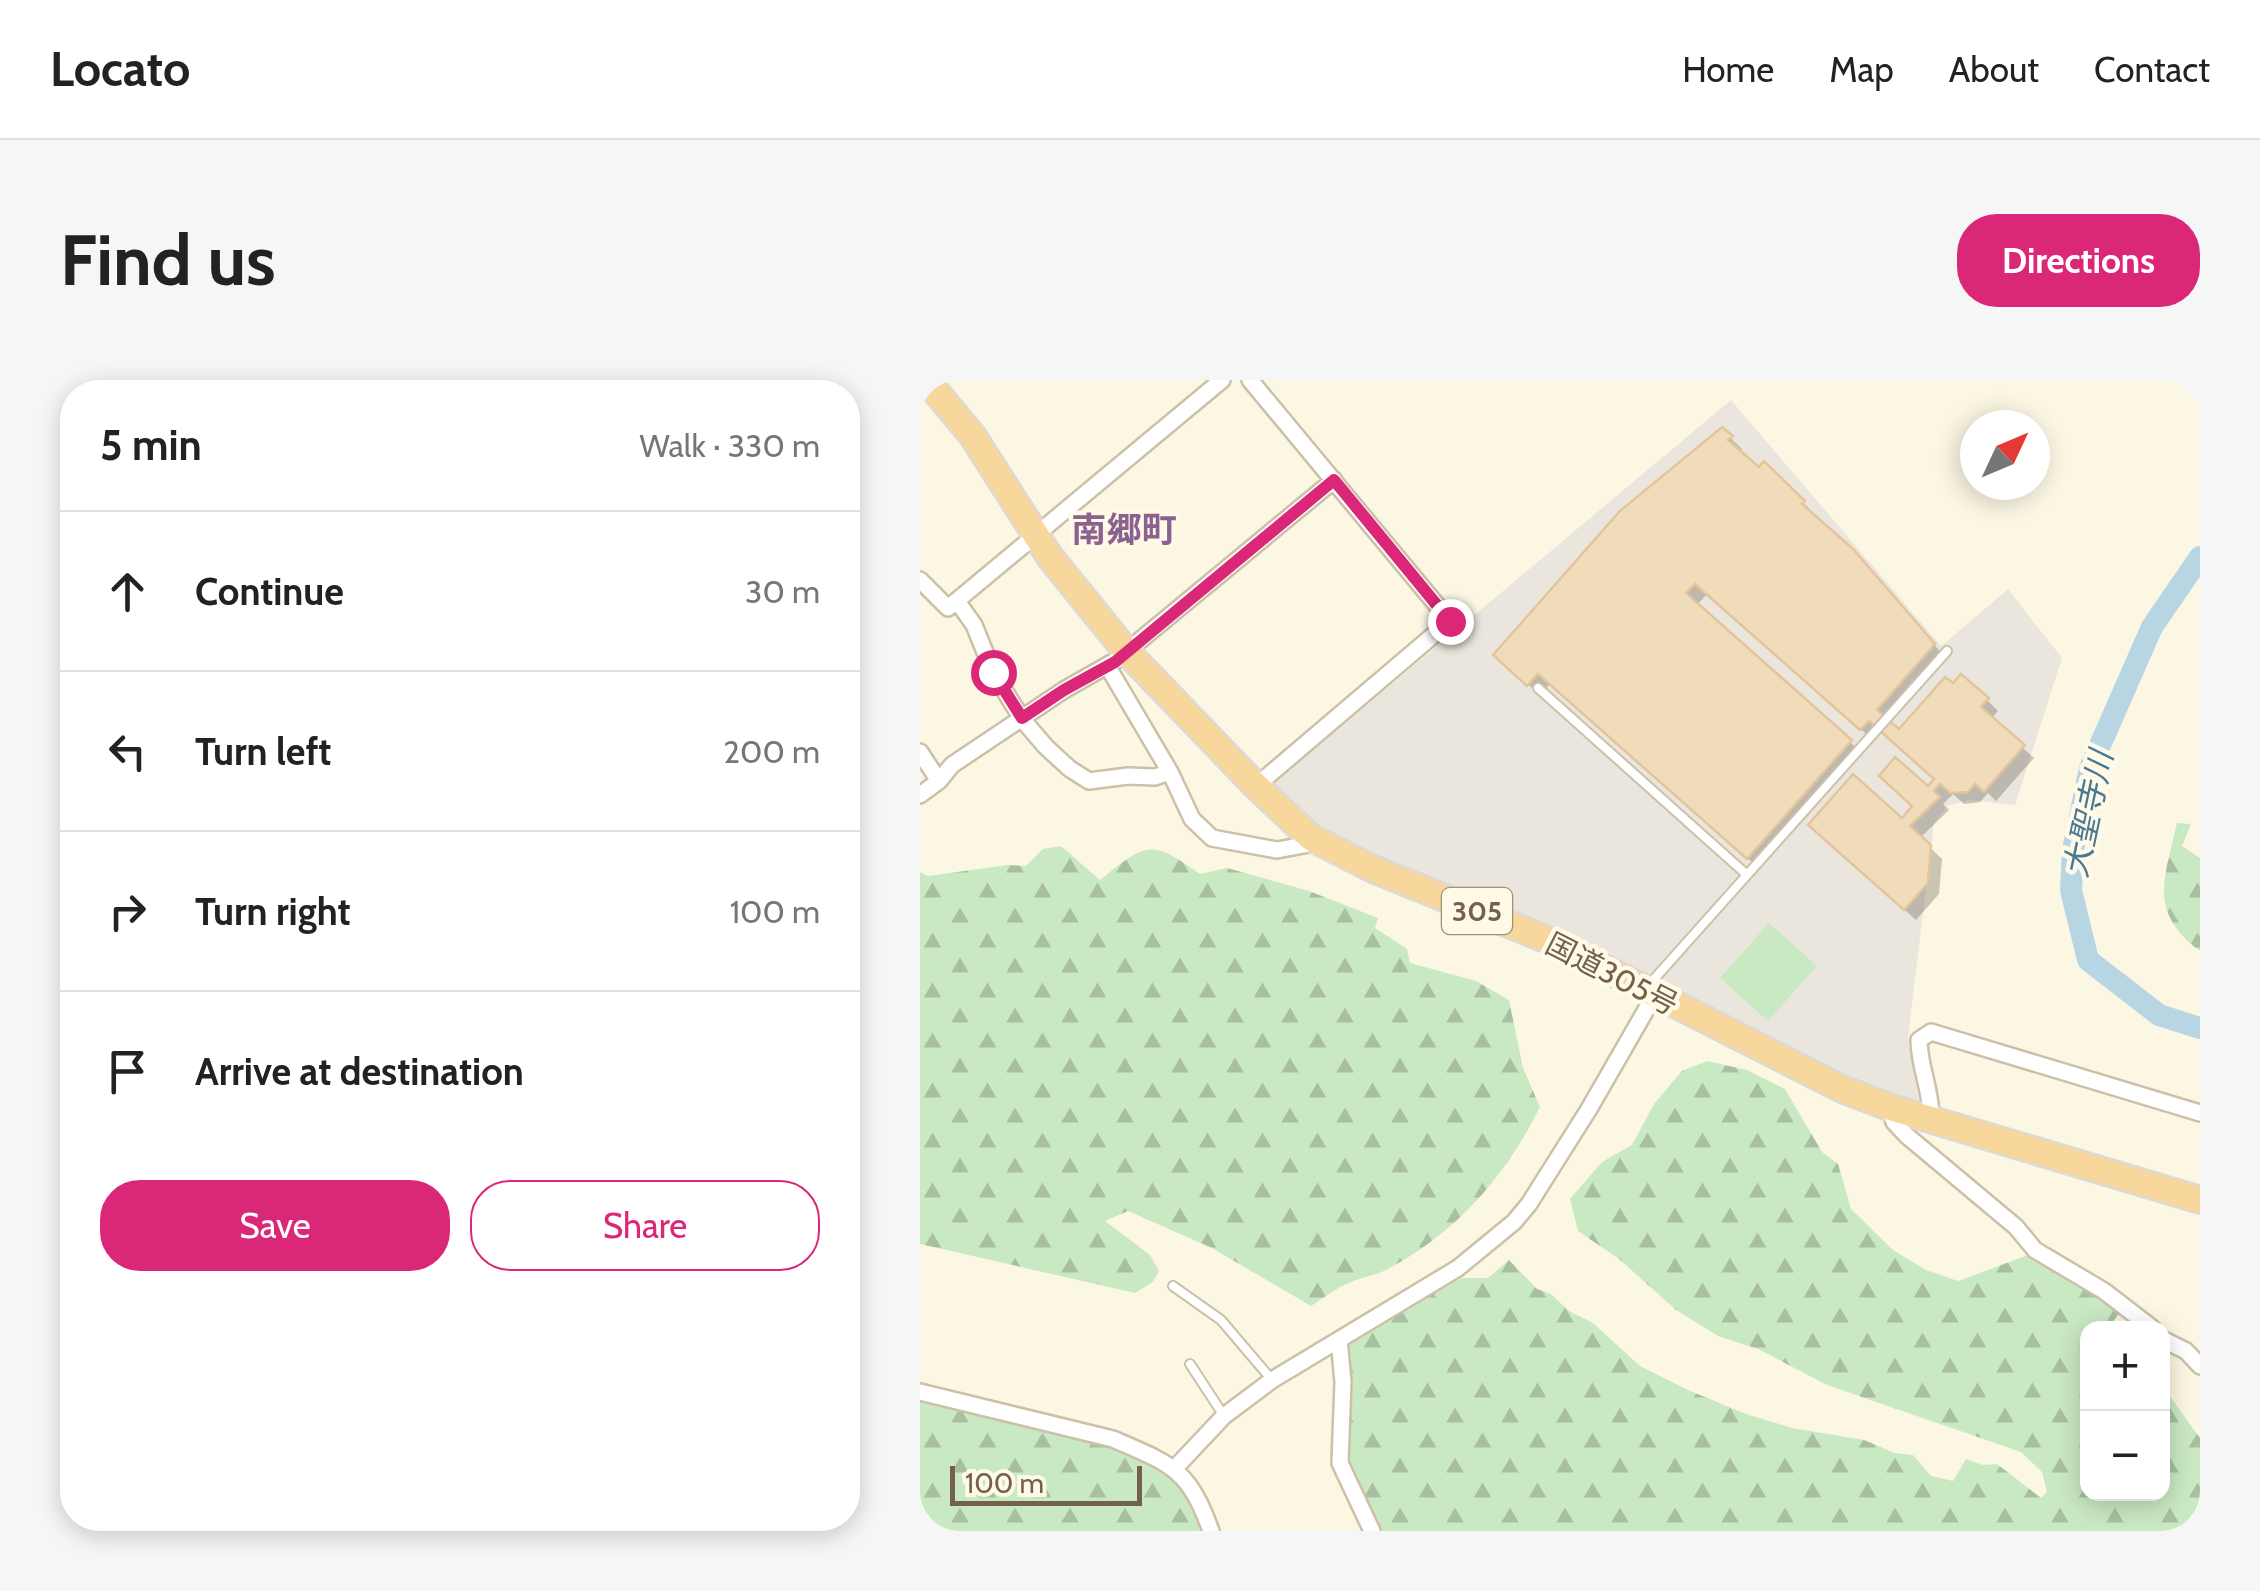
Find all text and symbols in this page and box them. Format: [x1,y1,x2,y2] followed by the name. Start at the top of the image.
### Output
[50,40,190,98] text: Locato
[1682,48,1774,91] text: Home
[1829,48,1894,91] text: Map
[1949,48,2039,91] text: About
[2094,48,2210,91] text: Contact
[1957,214,2200,307] button: Directions
[60,217,276,303] text: Find us
[1960,410,2050,500] north arrow
[100,419,202,471] text: 5 min
[640,426,820,465] text: Walk · 330 m
[1071,508,1177,551] district label: 南郷町
[100,564,155,619] icon: ahead
[195,568,344,615] text: Continue
[745,572,820,611] text: 30 m
[1428,599,1474,645] route end
[971,650,1017,696] route start
[100,724,155,779] icon: left
[195,728,331,775] text: Turn left
[723,732,820,771] text: 200 m
[2056,744,2121,881] water label: 大聖寺川
[100,884,155,939] icon: right
[195,888,351,935] text: Turn right
[1442,888,1512,934] road number: 305
[730,892,820,931] text: 100 m
[1540,925,1684,1023] street label: 国道305号
[100,1044,155,1099] icon: arrive
[195,1048,524,1095] text: Arrive at destination
[100,1180,450,1271] button: Save
[470,1180,820,1271] button: Share
[2080,1321,2170,1501] map controls
[2080,1321,2170,1411] button: +
[2080,1411,2170,1501] button: −
[950,1461,1142,1506] scale bar
[965,1466,1044,1500] text: 100 m

